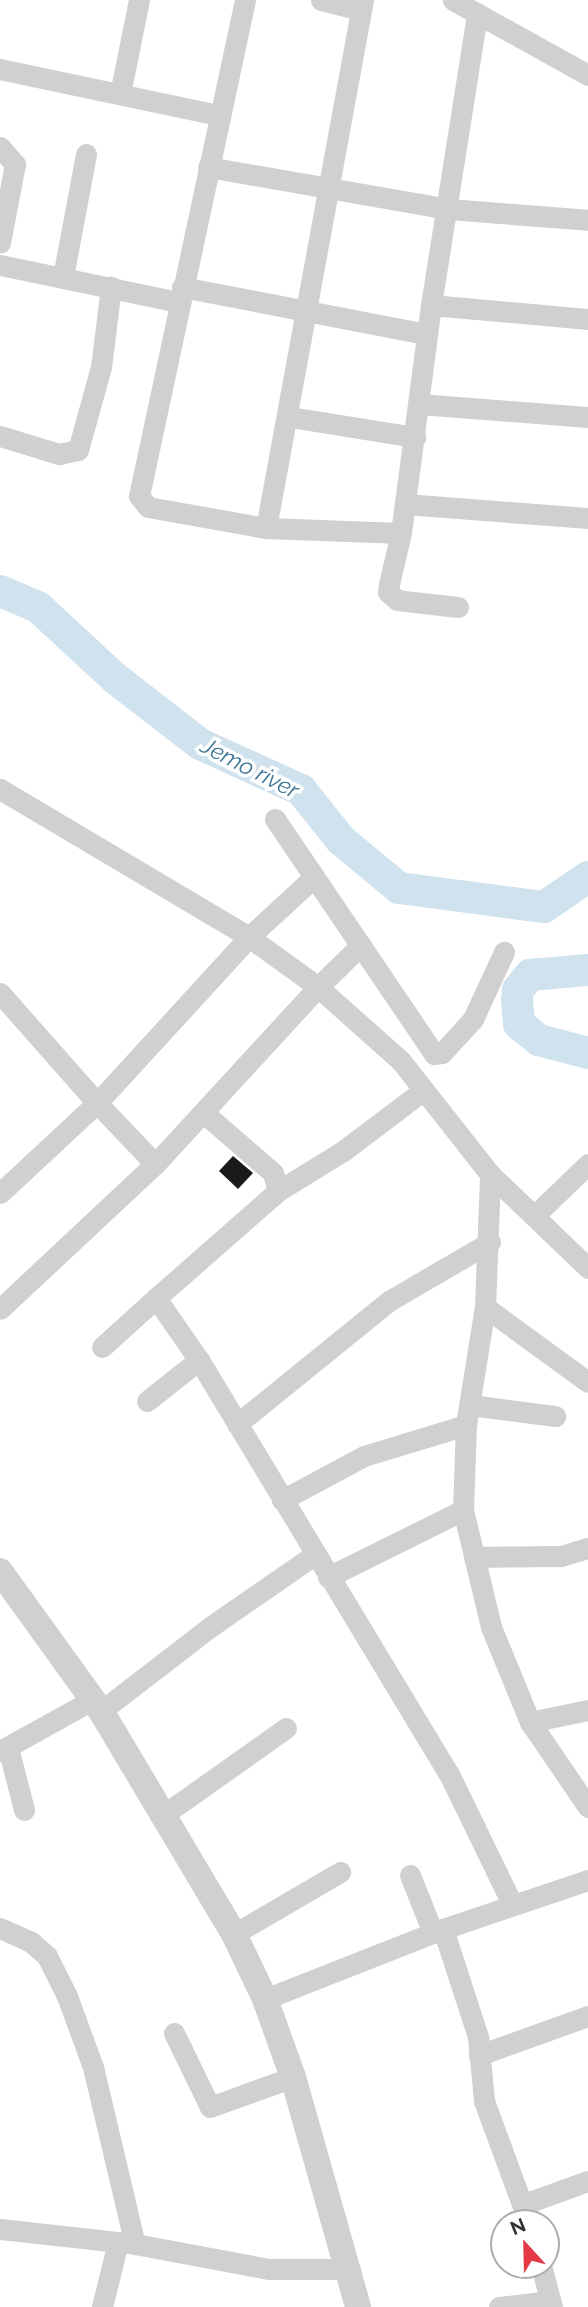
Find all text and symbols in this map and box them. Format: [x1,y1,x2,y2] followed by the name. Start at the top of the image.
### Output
[196,732,304,804] water label: Jemo river
[490,2209,560,2279] north arrow
[507,2213,529,2239] text: N

